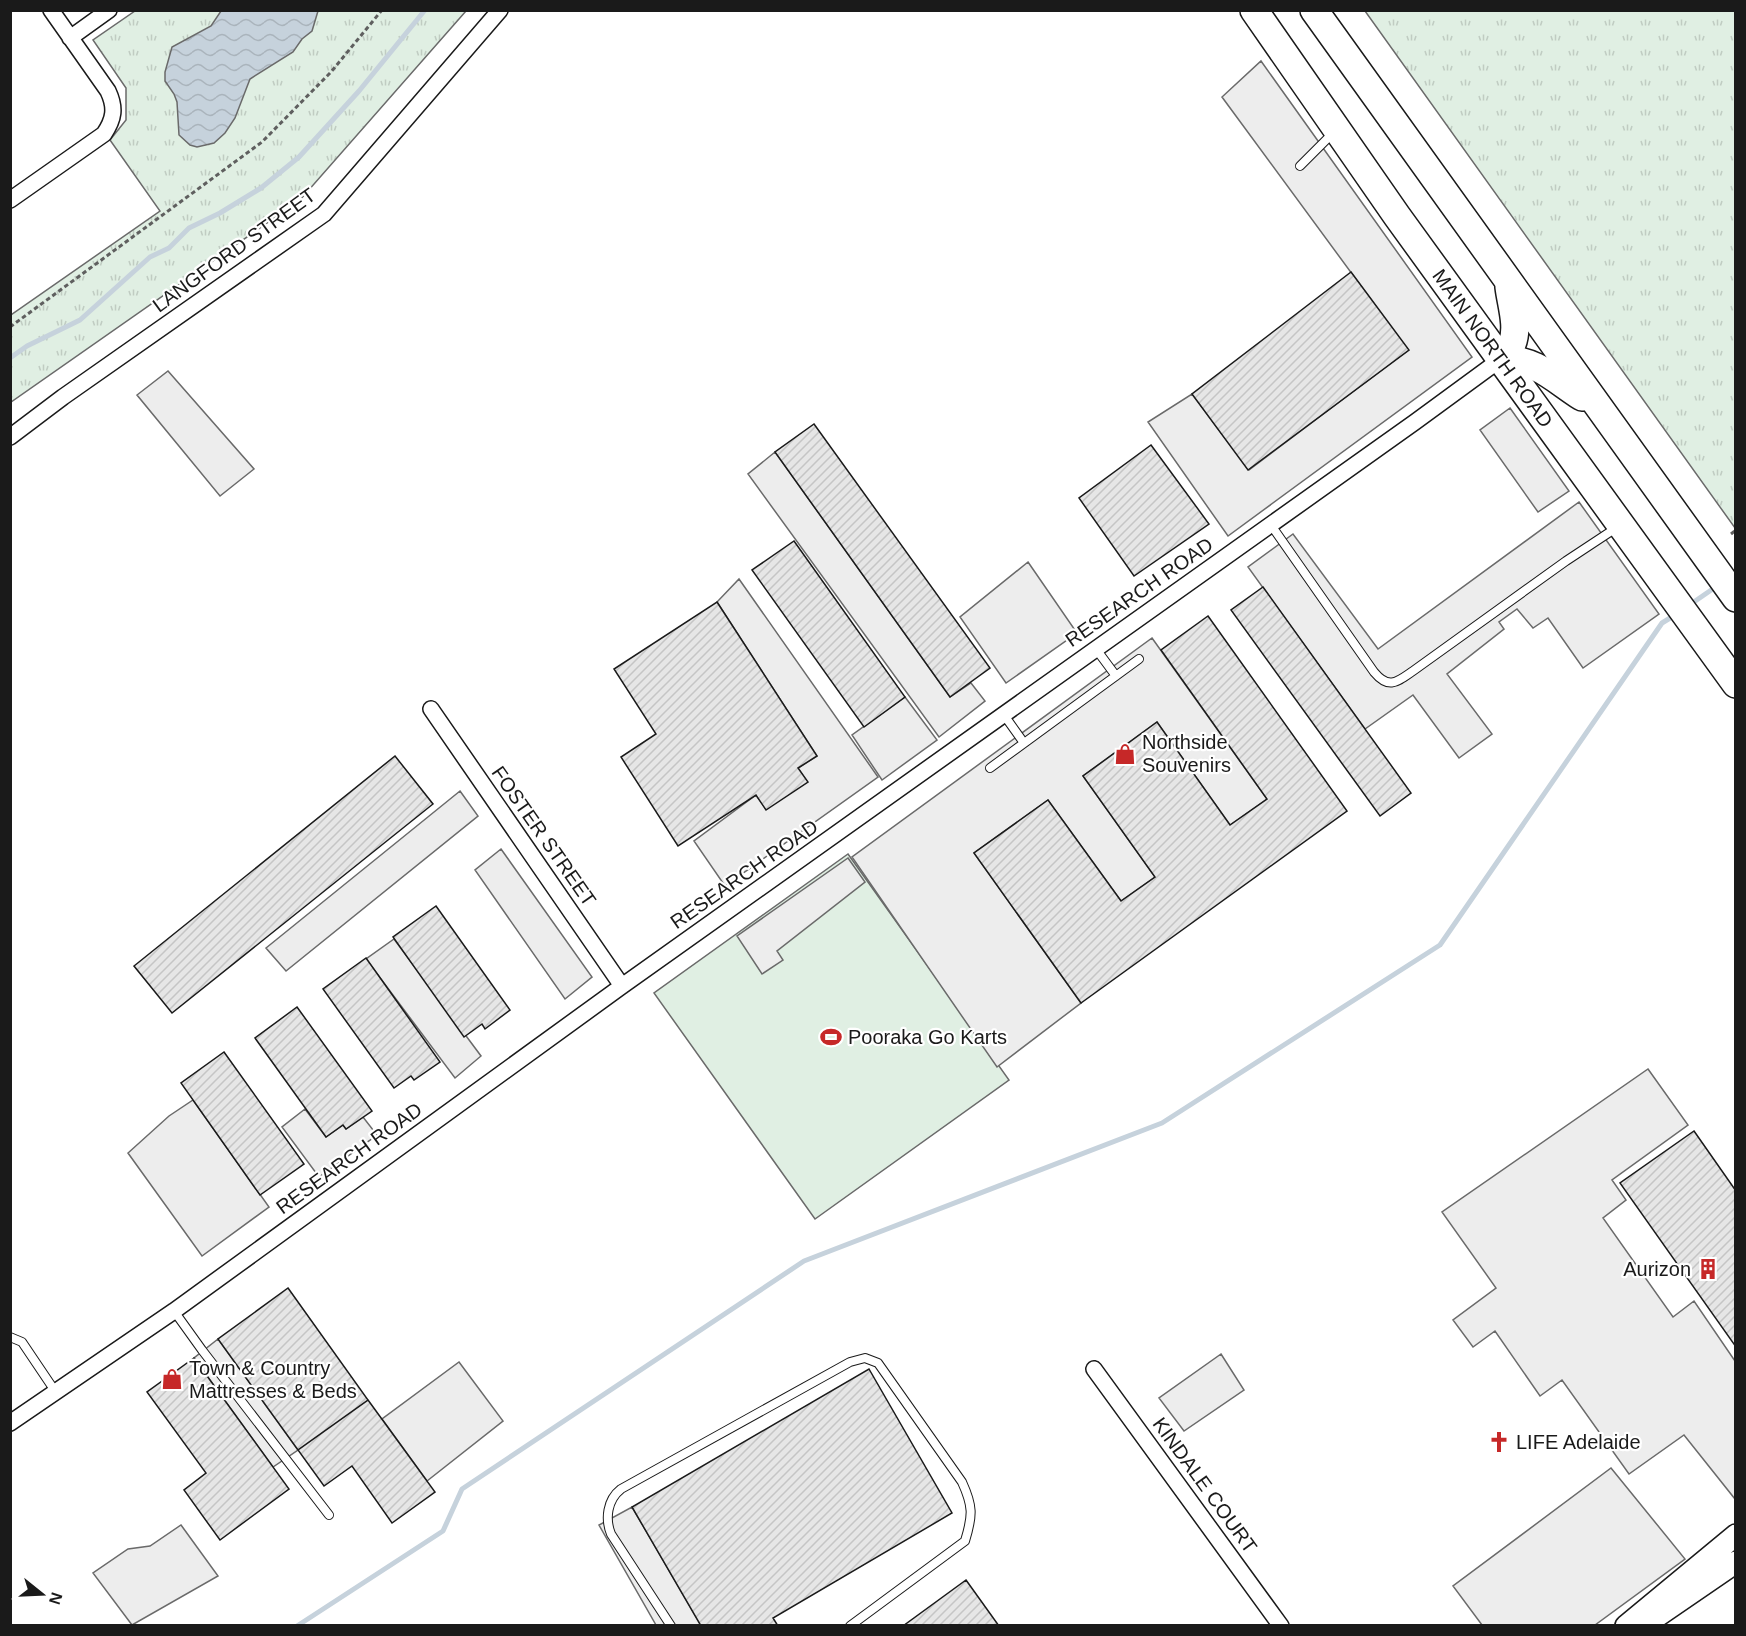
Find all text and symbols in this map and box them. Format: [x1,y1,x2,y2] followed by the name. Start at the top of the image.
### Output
[148,184,320,316] street label: LANGFORD STREET
[1428,265,1557,431] street label: MAIN NORTH ROAD
[1061,533,1217,651] street label: RESEARCH ROAD
[1142,731,1231,776] place label: Northside Souvenirs
[1113,742,1137,766] shop icon: Northside Souvenirs
[488,762,600,910] street label: FOSTER STREET
[666,815,822,933] street label: RESEARCH ROAD
[819,1025,843,1049] sports icon: Pooraka Go Karts
[848,1026,1007,1048] place label: Pooraka Go Karts
[272,1098,426,1218] street label: RESEARCH ROAD
[1696,1257,1720,1281] building icon: Aurizon
[1623,1258,1691,1280] place label: Aurizon
[189,1357,357,1402] place label: Town & Country Mattresses & Beds
[160,1367,184,1391] shop icon: Town & Country Mattresses & Beds
[1149,1413,1261,1557] street label: KINDALE COURT
[1487,1430,1511,1454] church icon: LIFE Adelaide
[1516,1431,1641,1453] place label: LIFE Adelaide
[12,1564,72,1624] north arrow
[46,1590,66,1607] text: N

